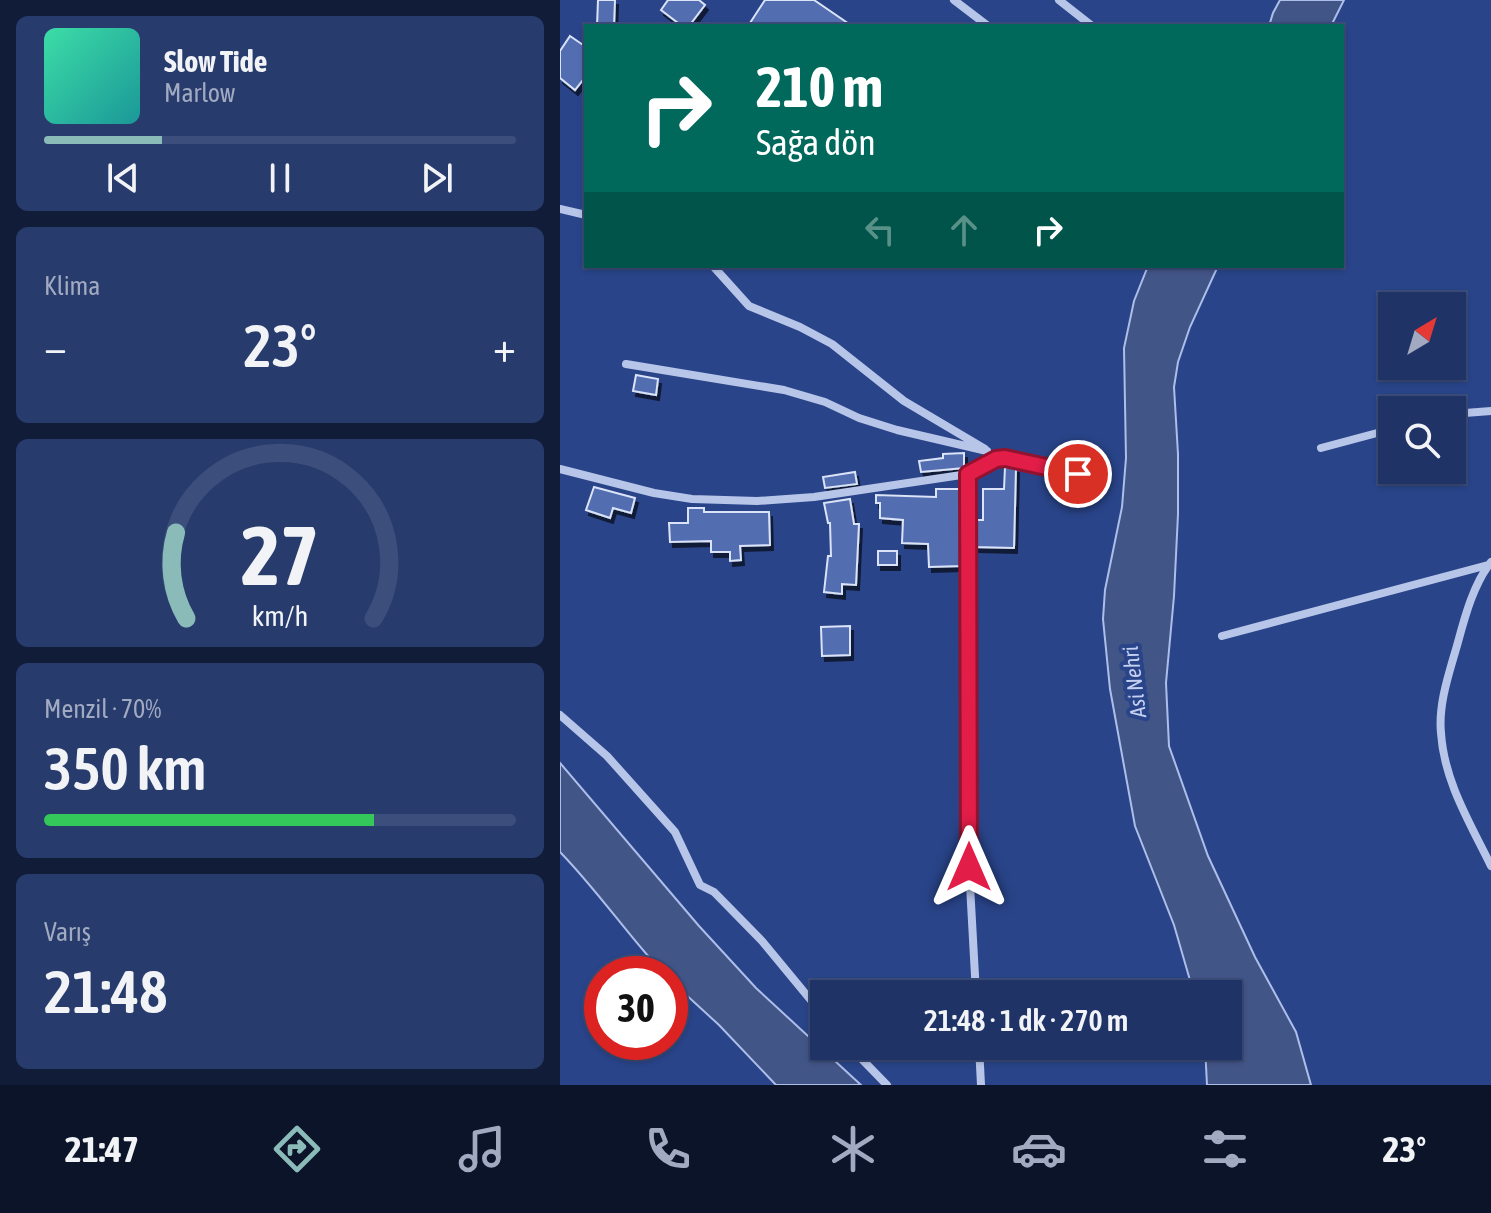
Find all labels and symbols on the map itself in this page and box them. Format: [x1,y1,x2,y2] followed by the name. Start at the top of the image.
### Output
[1378,292,1466,380] north arrow
[1044,440,1112,508] pin
[1117,645,1151,720] water label: Asi Nehri
[927,825,1011,909] position arrow
[584,956,688,1060] speed limit sign: 30

